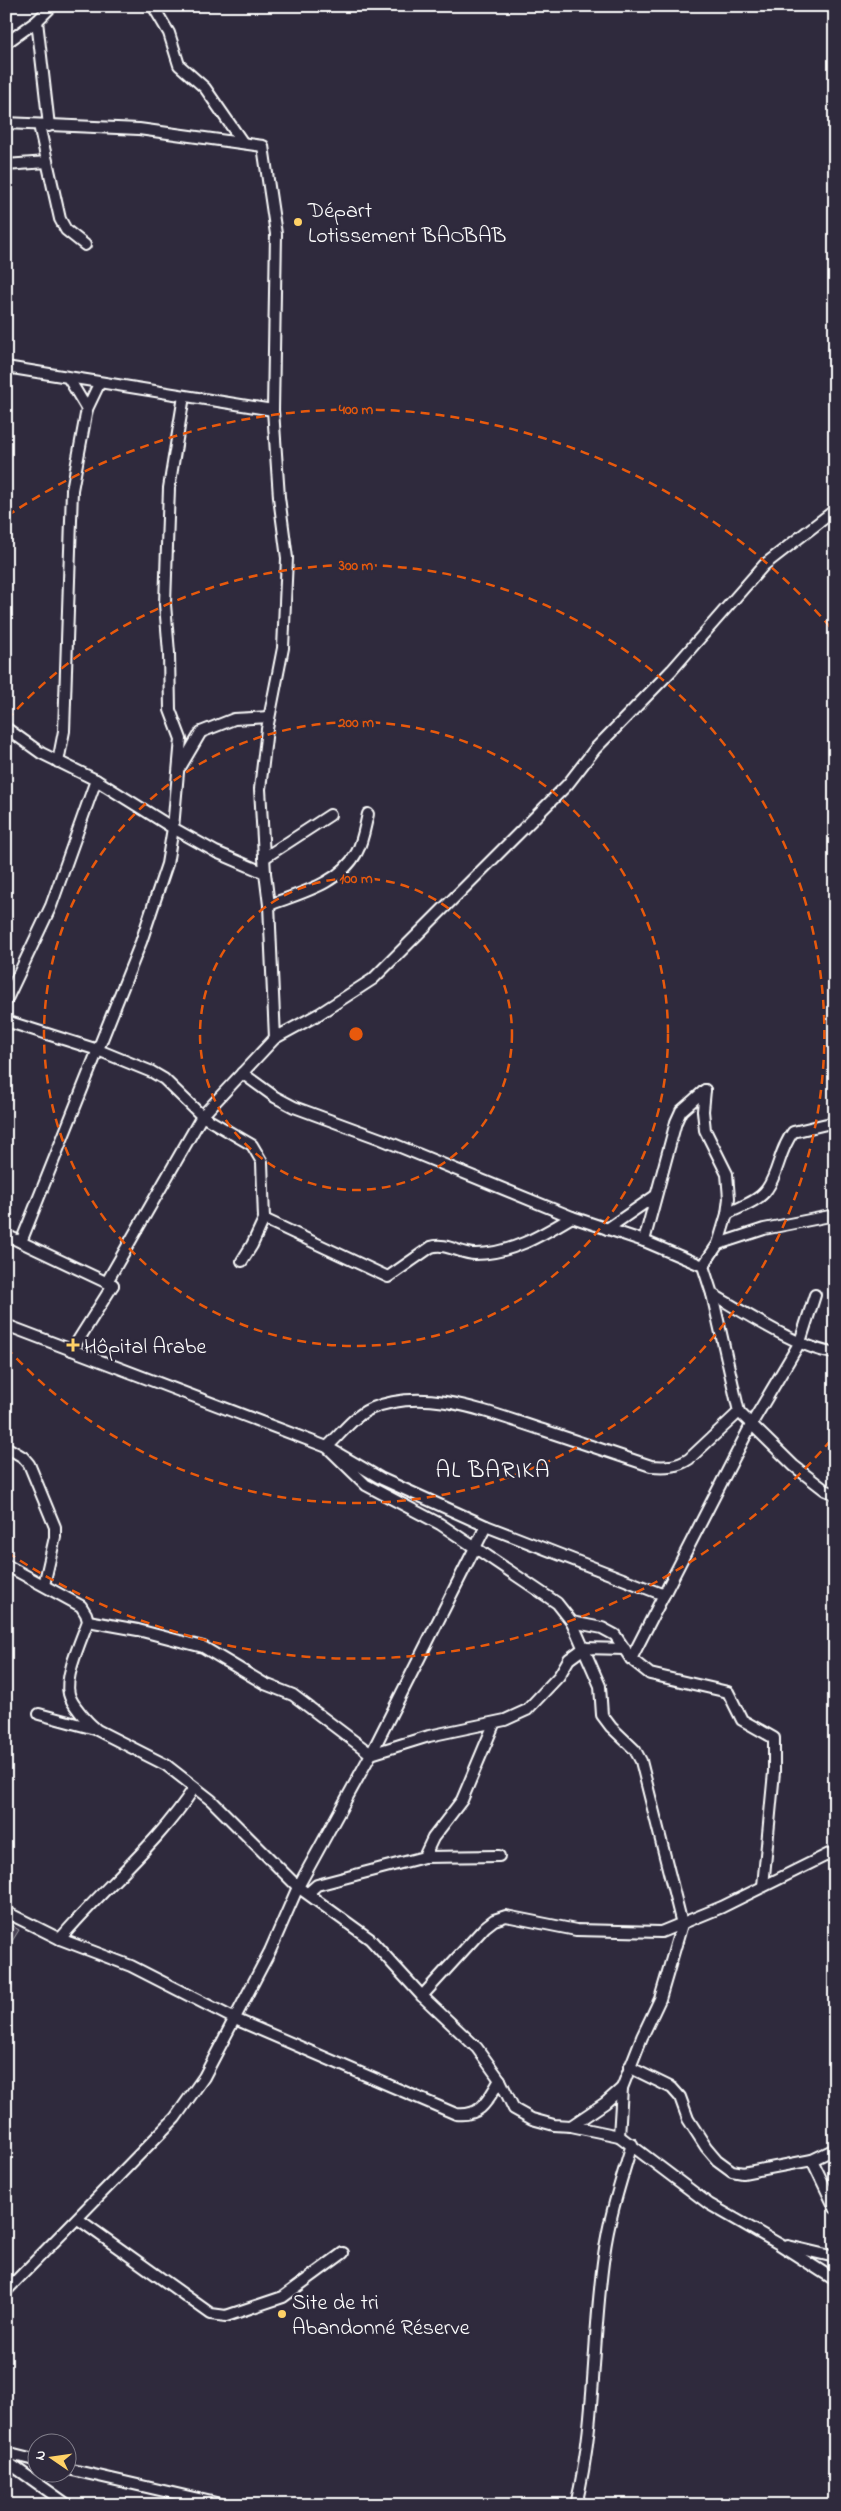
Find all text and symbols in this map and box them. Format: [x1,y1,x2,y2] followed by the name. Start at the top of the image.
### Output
[307,196,506,253] place label: Départ Lotissement BAOBAB
[292,216,304,228] marker: Départ Lotissement BAOBAB
[338,399,374,421] text: 400 m
[338,555,374,577] text: 300 m
[337,712,374,734] text: 200 m
[339,868,373,890] text: 100 m
[347,1025,365,1043] centre of rings
[84,1332,206,1364] place label: Hôpital Arabe
[66,1338,80,1352] marker: Hôpital Arabe
[436,1454,550,1489] district label: AL BARIKA
[292,2288,470,2345] place label: Site de tri Abandonné Réserve
[276,2308,288,2320] marker: Site de tri Abandonné Réserve
[28,2434,78,2484] north arrow
[30,2448,52,2462] text: N

